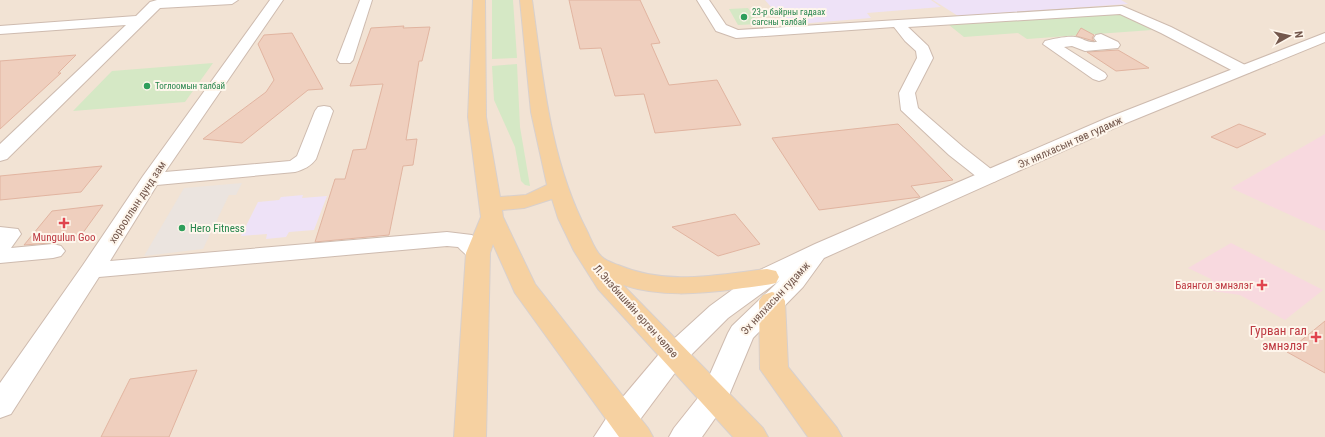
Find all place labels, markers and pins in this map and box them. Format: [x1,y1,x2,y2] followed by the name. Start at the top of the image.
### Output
[752,7,825,27] place label: 23-р байрны гадаах сагсны талбай
[739,12,749,22] marker: 23-р байрны гадаах сагсны талбай
[142,81,152,91] marker: Тоглоомын талбай
[155,81,225,91] place label: Тоглоомын талбай
[58,217,70,229] marker: Mungulun Goo
[190,222,245,235] place label: Hero Fitness
[177,223,187,233] marker: Hero Fitness
[33,231,96,244] place label: Mungulun Goo
[1175,279,1253,292] place label: Баянгол эмнэлэг
[1256,279,1268,291] marker: Баянгол эмнэлэг
[1250,323,1307,353] place label: Гурван гал эмнэлэг
[1310,331,1322,343] marker: Гурван гал эмнэлэг

